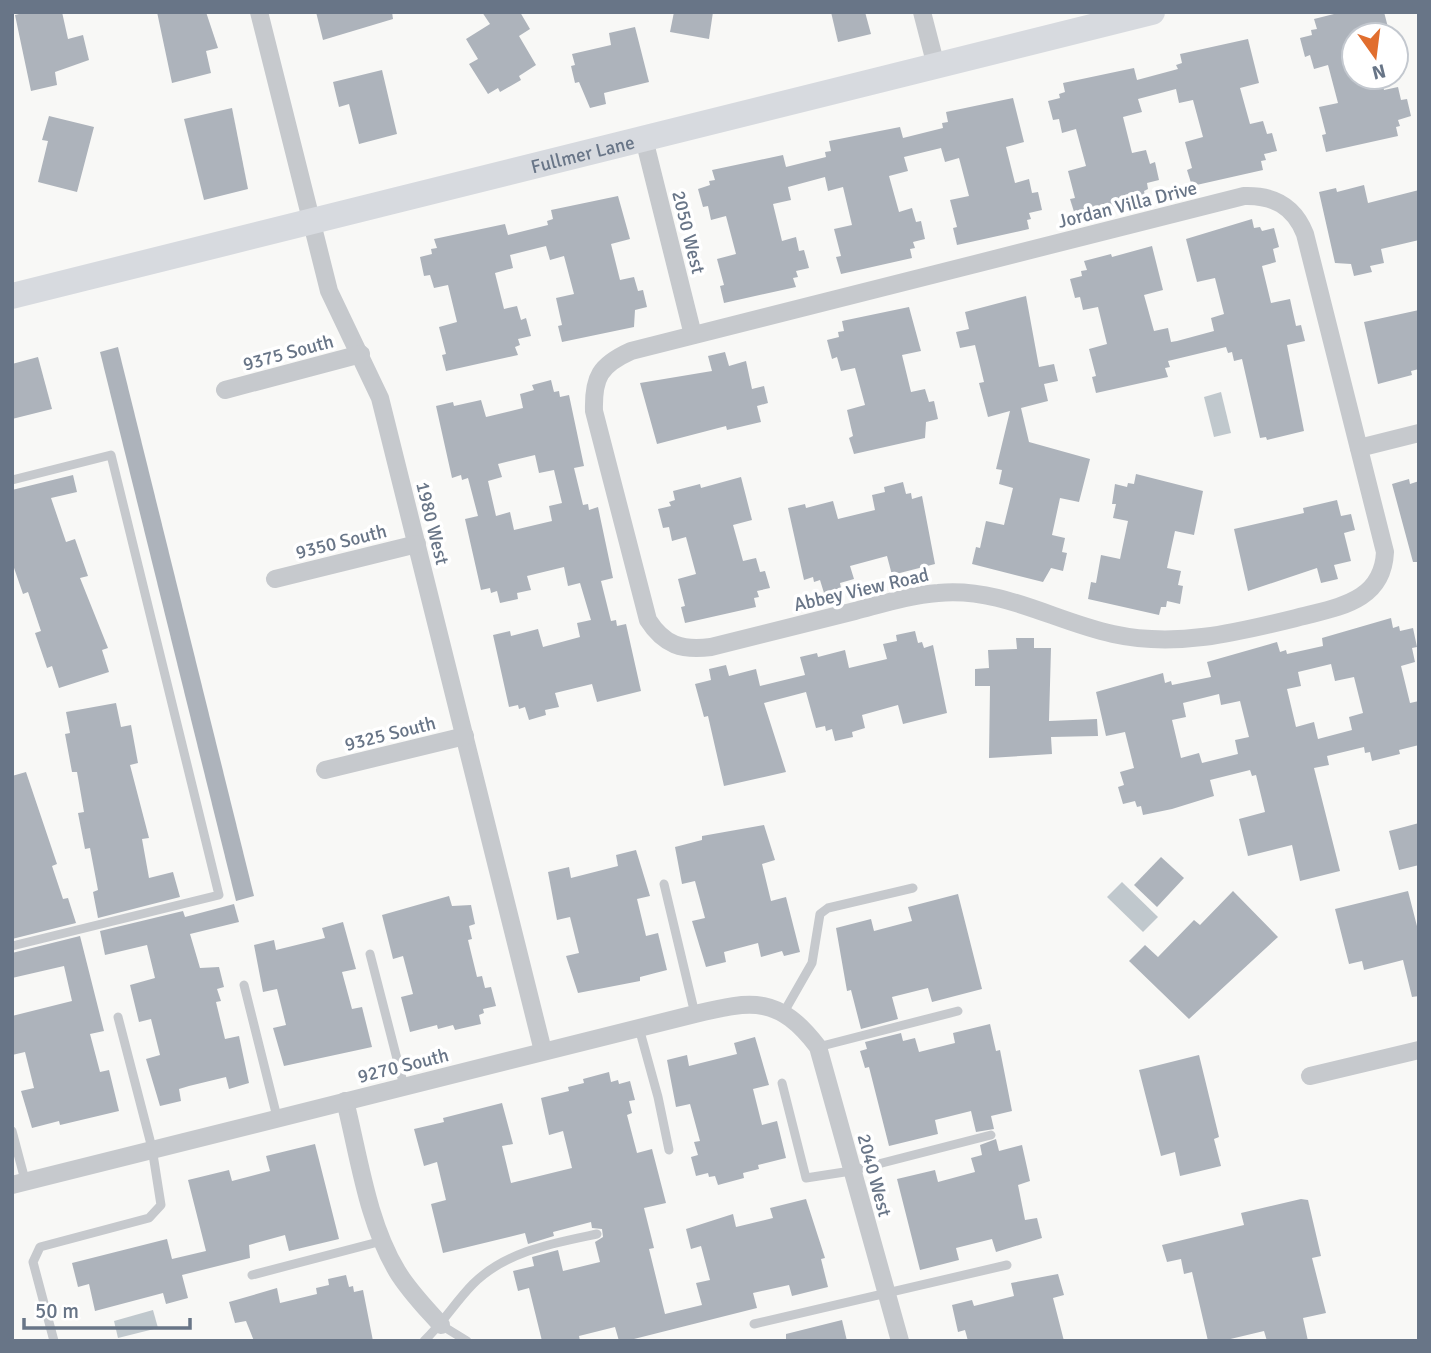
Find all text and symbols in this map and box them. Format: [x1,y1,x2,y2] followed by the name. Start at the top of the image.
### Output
[1340,21,1410,91] north arrow
[1370,58,1388,85] text: N
[529,130,637,179] street label: Fullmer Lane
[1055,176,1199,234] street label: Jordan Villa Drive
[666,188,710,277] street label: 2050 West
[240,329,336,377] street label: 9375 South
[410,479,454,568] street label: 1980 West
[293,519,389,565] street label: 9350 South
[791,563,931,617] street label: Abbey View Road
[342,711,438,757] street label: 9325 South
[355,1043,451,1089] street label: 9270 South
[851,1131,897,1220] street label: 2040 West
[24,1286,191,1330] scale bar
[35,1298,79,1324] text: 50 m

